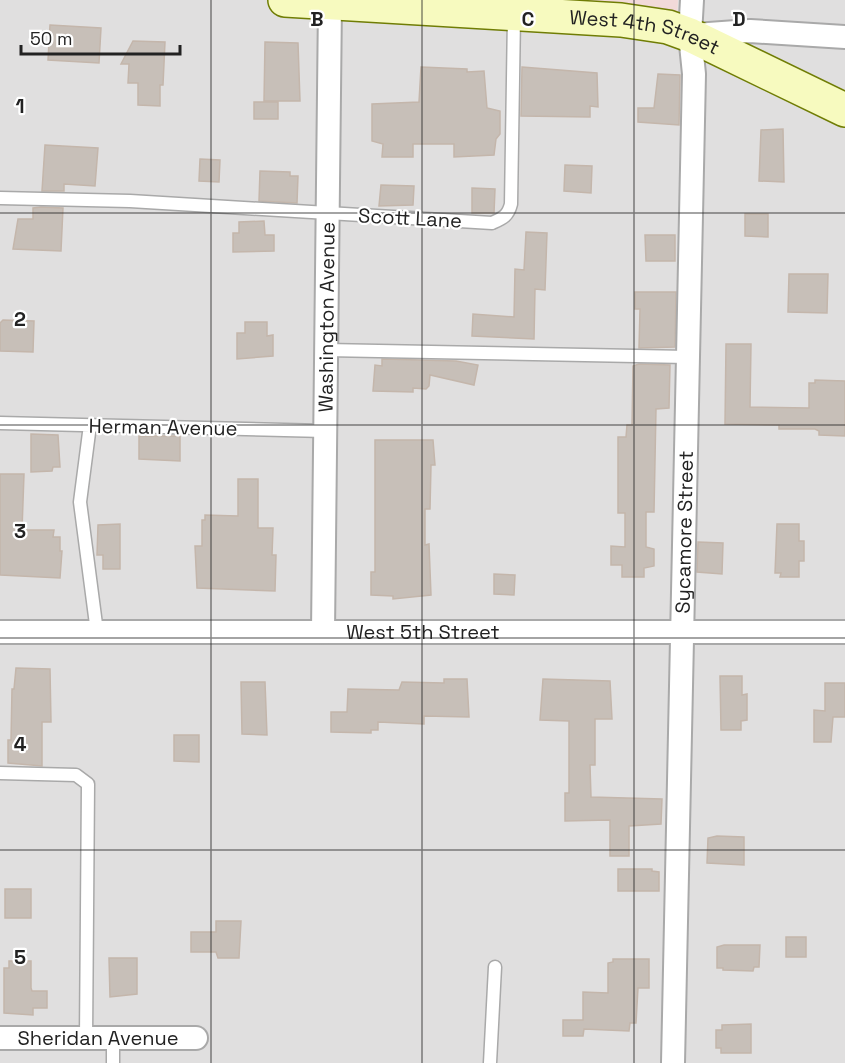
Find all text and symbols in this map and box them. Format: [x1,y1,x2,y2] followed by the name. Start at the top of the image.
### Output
[569,4,724,60] street label: West 4th Street
[310,6,324,32] text: B
[522,6,535,32] text: C
[732,6,746,32] text: D
[21,18,180,56] scale bar
[30,27,72,50] text: 50 m
[15,93,25,119] text: 1
[357,202,463,234] street label: Scott Lane
[312,222,341,412] street label: Washington Avenue
[14,306,26,332] text: 2
[88,413,238,441] street label: Herman Avenue
[670,450,699,614] street label: Sycamore Street
[14,518,26,544] text: 3
[346,619,500,645] street label: West 5th Street
[14,731,27,757] text: 4
[14,944,26,970] text: 5
[17,1025,179,1051] street label: Sheridan Avenue

